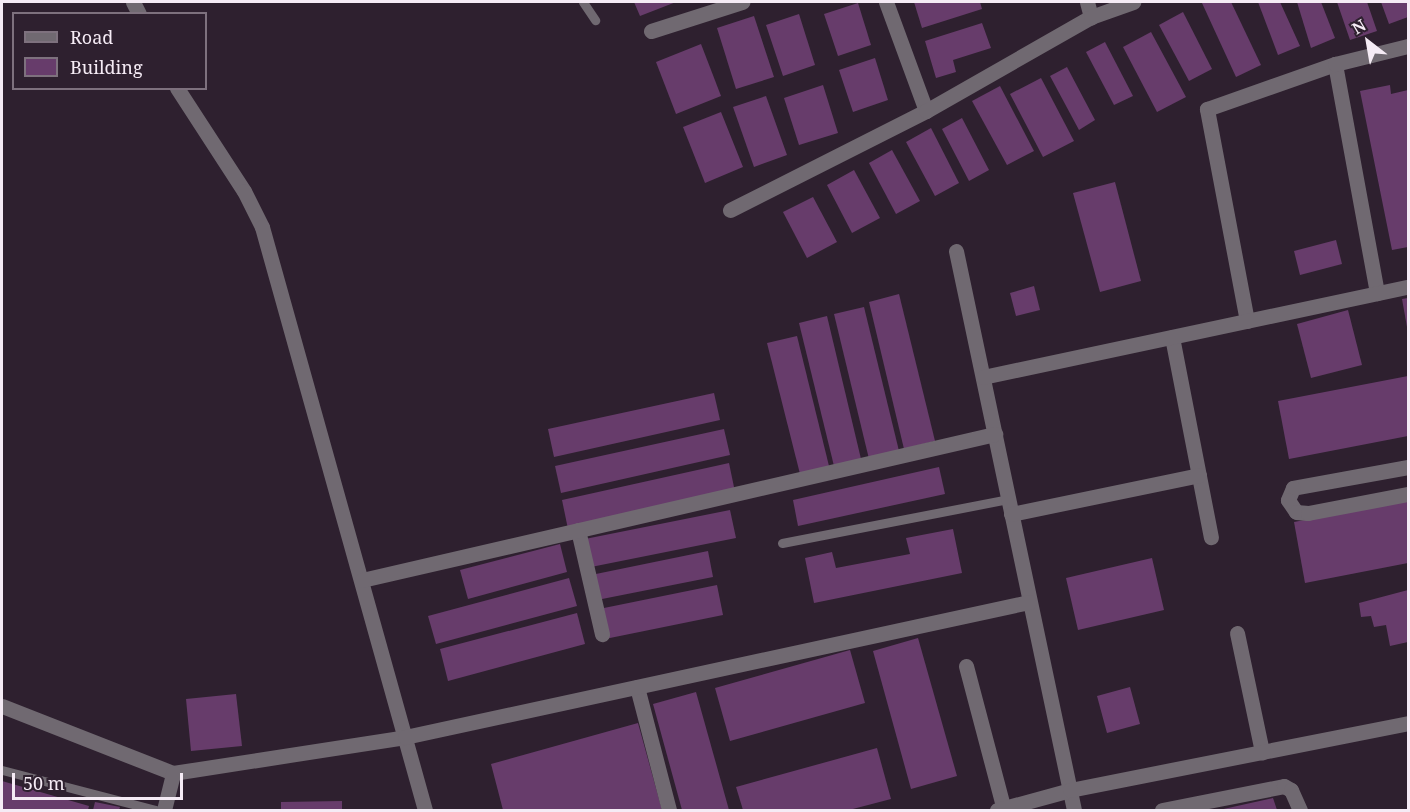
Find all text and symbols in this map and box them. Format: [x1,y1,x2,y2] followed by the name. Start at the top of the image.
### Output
[12,12,207,90] legend
[1338,12,1398,72] north arrow
[1348,14,1370,39] text: N
[70,25,113,49] text: Road
[70,55,143,79] text: Building
[15,761,186,799] scale bar
[23,771,65,795] text: 50 m

